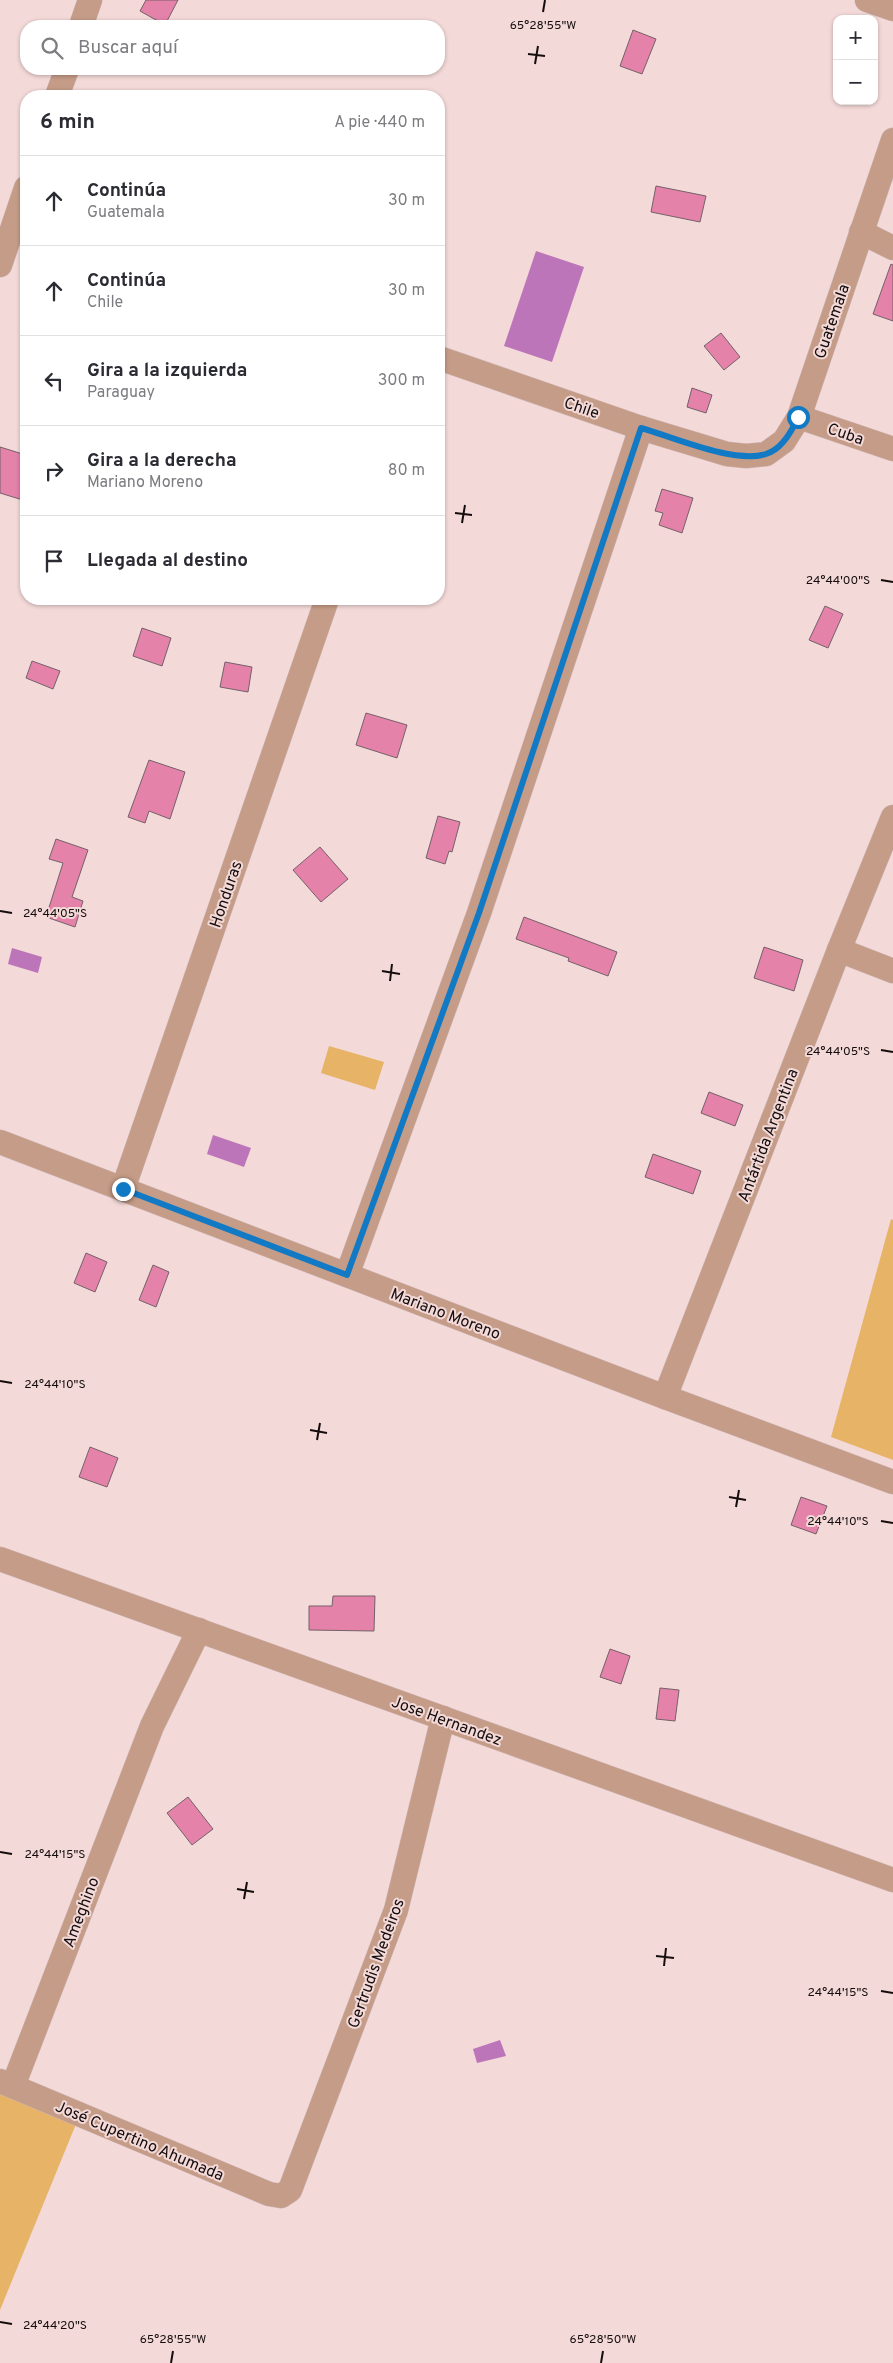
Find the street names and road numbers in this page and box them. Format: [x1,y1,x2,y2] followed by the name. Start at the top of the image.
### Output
[811,282,855,362] street label: Guatemala
[561,394,602,424] street label: Chile
[825,419,866,450] street label: Cuba
[206,859,248,931] street label: Honduras
[734,1066,804,1205] street label: Antártida Argentina
[387,1285,503,1345] street label: Mariano Moreno
[388,1693,504,1751] street label: Jose Hernandez
[59,1875,104,1951] street label: Ameghino
[344,1896,410,2031] street label: Gertrudis Medeiros
[52,2097,226,2186] street label: José Cupertino Ahumada

